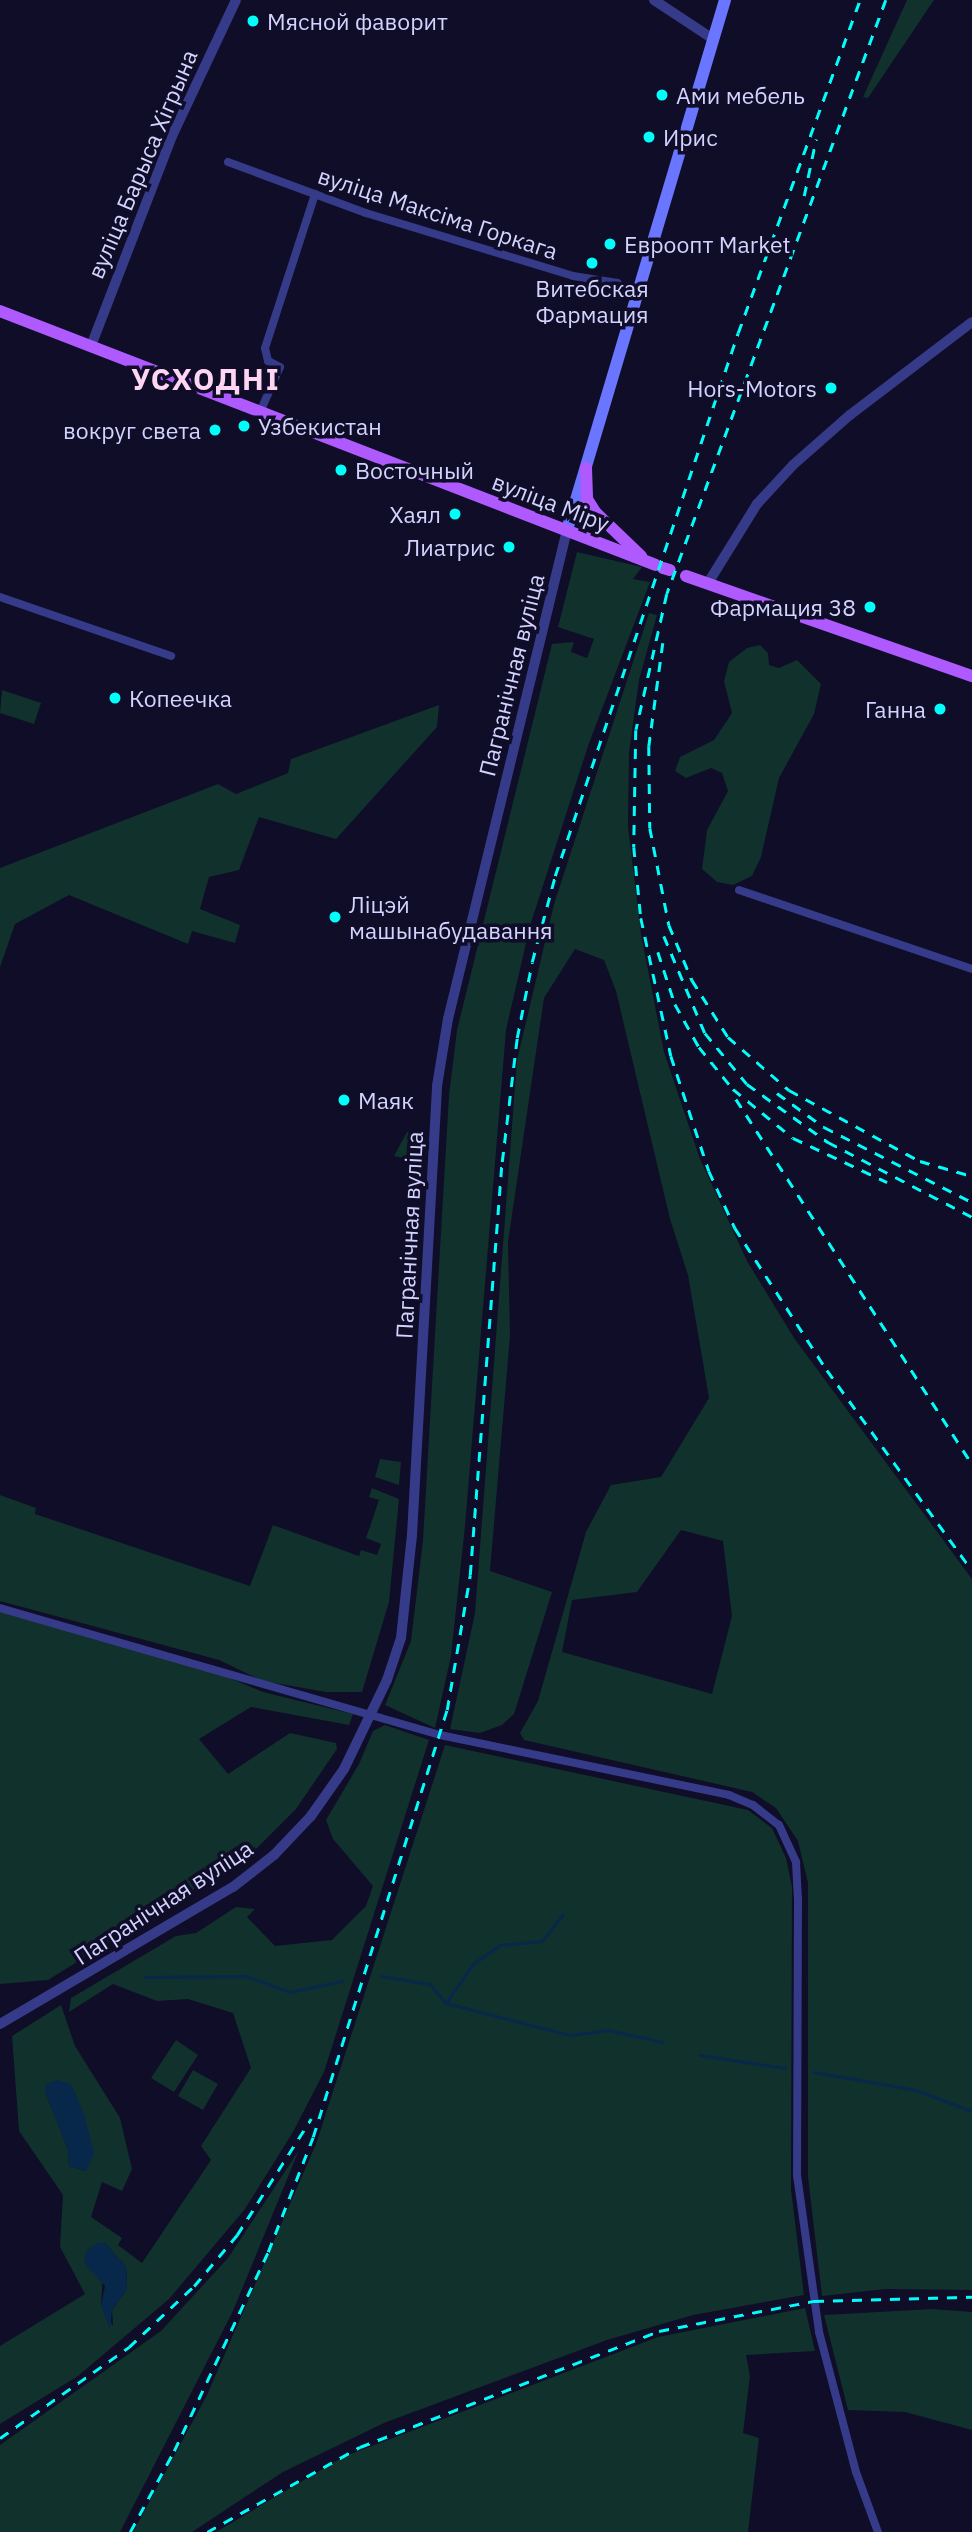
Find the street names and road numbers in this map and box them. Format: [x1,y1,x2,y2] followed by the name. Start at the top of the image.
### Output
[81,45,203,283] street label: вуліца Барыса Хігрына
[315,161,561,265] street label: вуліца Максіма Горкага
[489,467,613,537] street label: вуліца Міру
[472,571,550,779] street label: Пагранічная вуліца
[390,1131,428,1339] street label: Пагранічная вуліца
[68,1834,258,1970] street label: Пагранічная вуліца

